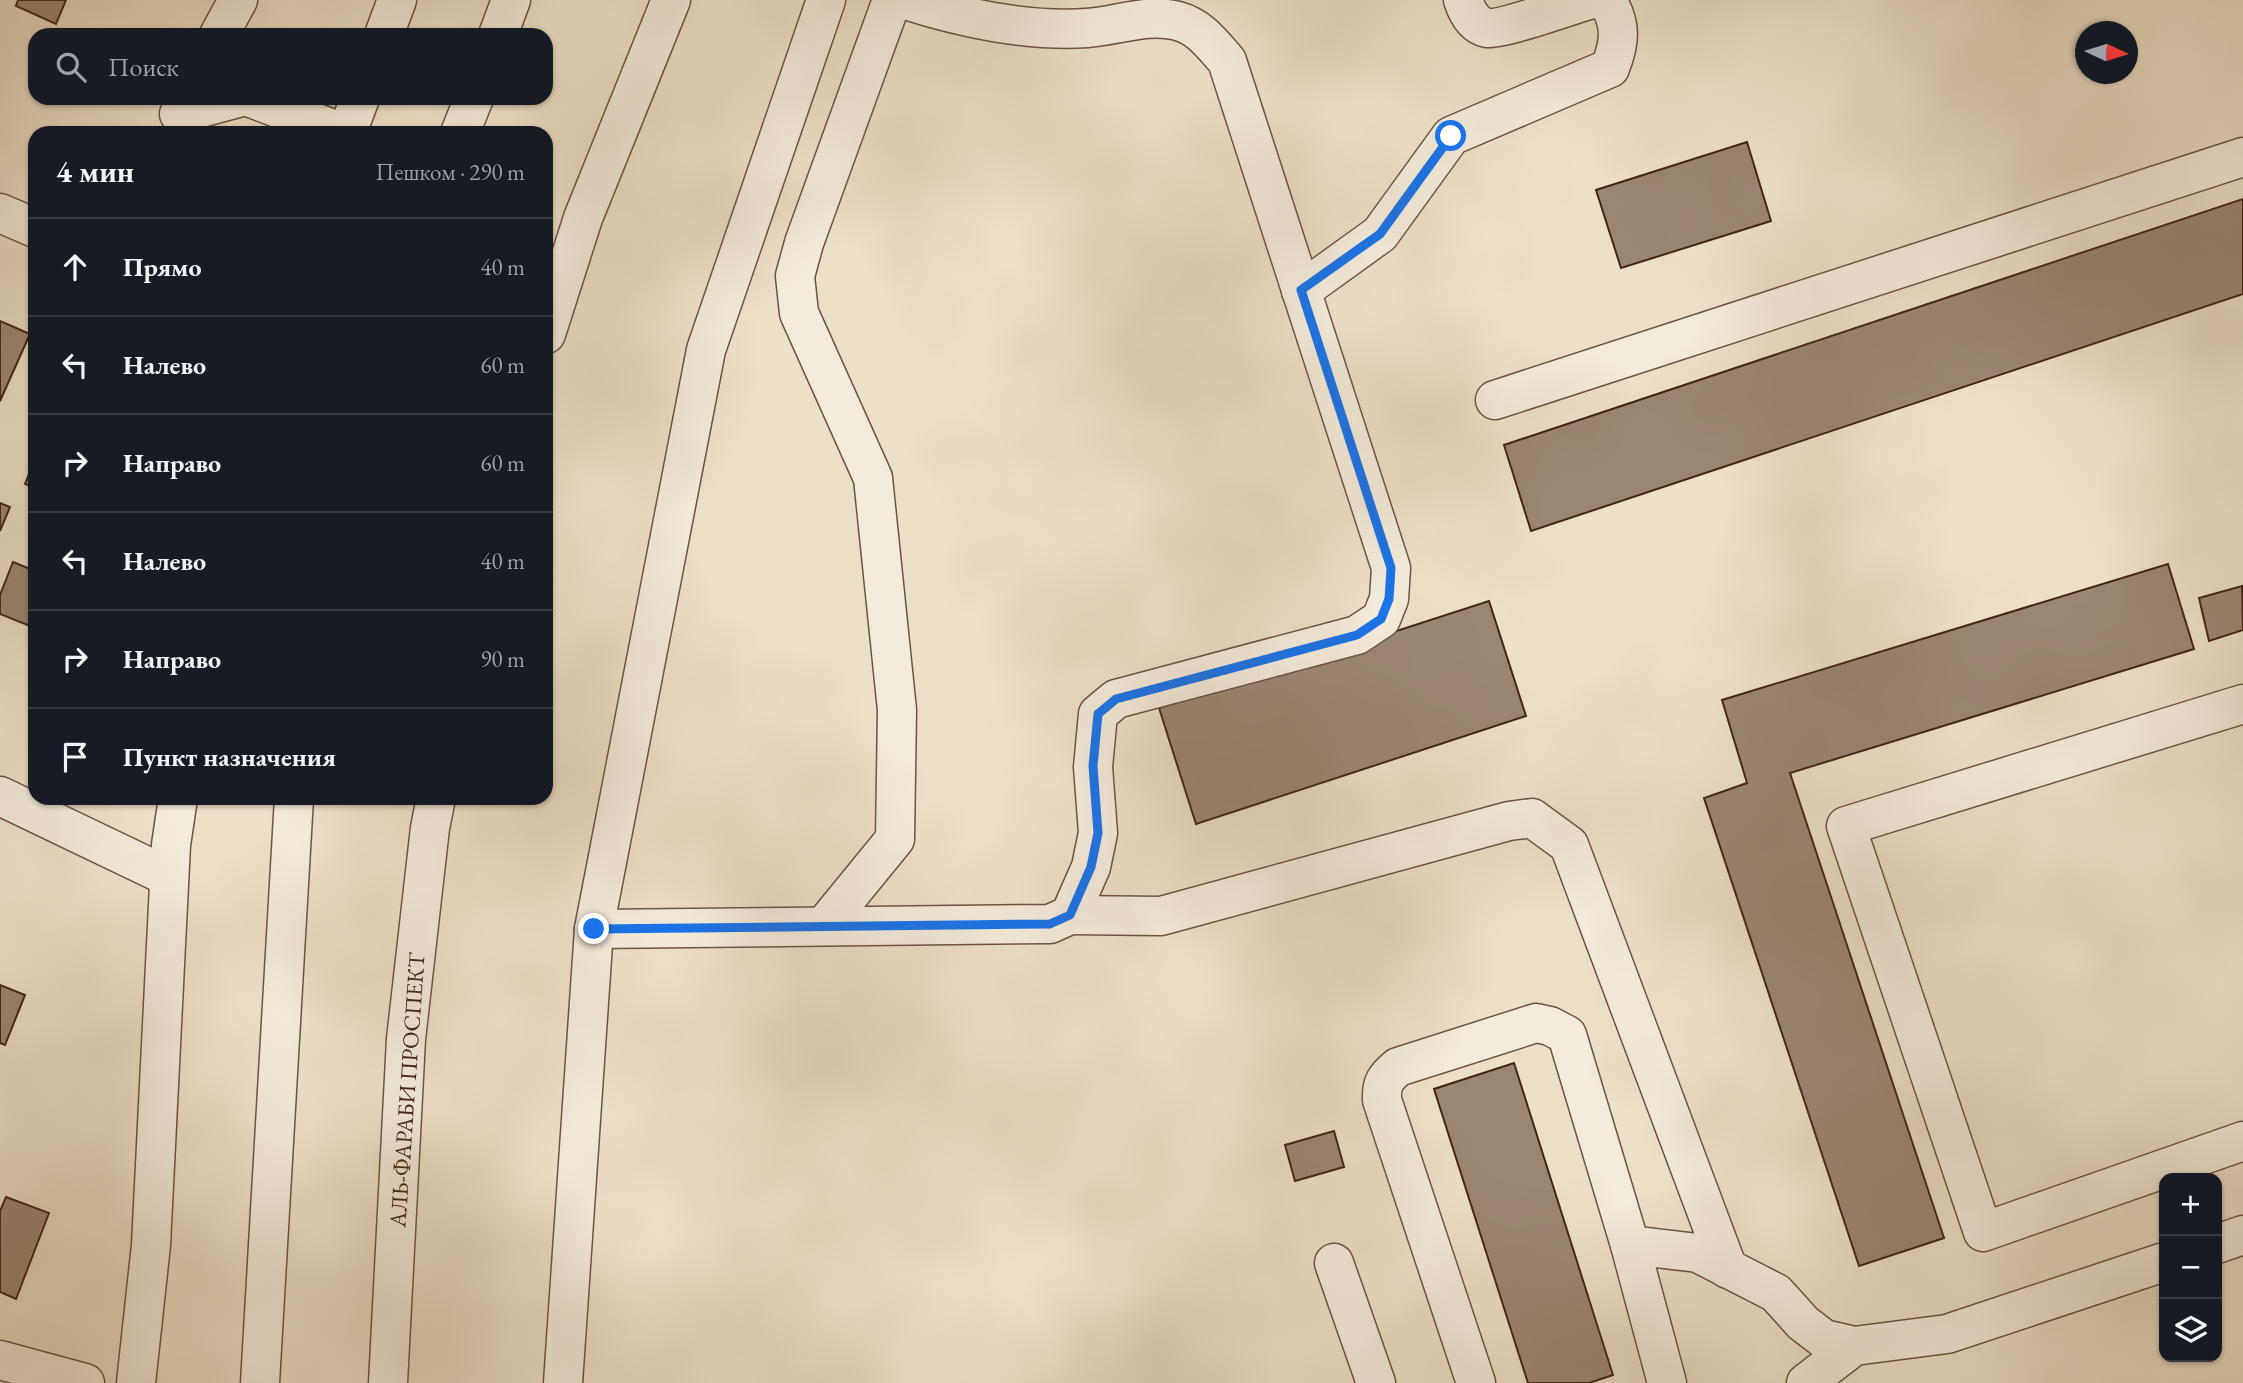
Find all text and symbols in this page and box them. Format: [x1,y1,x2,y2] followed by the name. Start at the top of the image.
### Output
[2075,21,2138,84] north arrow
[28,28,553,105] search box
[52,48,90,86] icon: search
[108,50,179,84] text: Поиск
[1435,120,1466,151] route start
[56,152,134,191] text: 4 мин
[376,157,525,187] text: Пешком · 290 m
[56,248,94,286] icon: ahead
[123,250,202,284] text: Прямо
[480,252,525,282] text: 40 m
[56,346,94,384] icon: left
[123,348,206,382] text: Налево
[480,350,525,380] text: 60 m
[56,444,94,482] icon: right
[123,446,221,480] text: Направо
[480,448,525,478] text: 60 m
[56,542,94,580] icon: left
[123,544,206,578] text: Налево
[480,546,525,576] text: 40 m
[56,640,94,678] icon: right
[123,642,221,676] text: Направо
[480,644,525,674] text: 90 m
[56,738,94,776] icon: arrive
[123,740,336,774] text: Пункт назначения
[578,913,609,944] route end
[382,951,432,1229] street label: АЛЬ-ФАРАБИ ПРОСПЕКТ
[2159,1173,2222,1362] map controls
[2159,1173,2222,1236] button: +
[2159,1236,2222,1299] button: −
[2159,1299,2222,1362] button: layers

